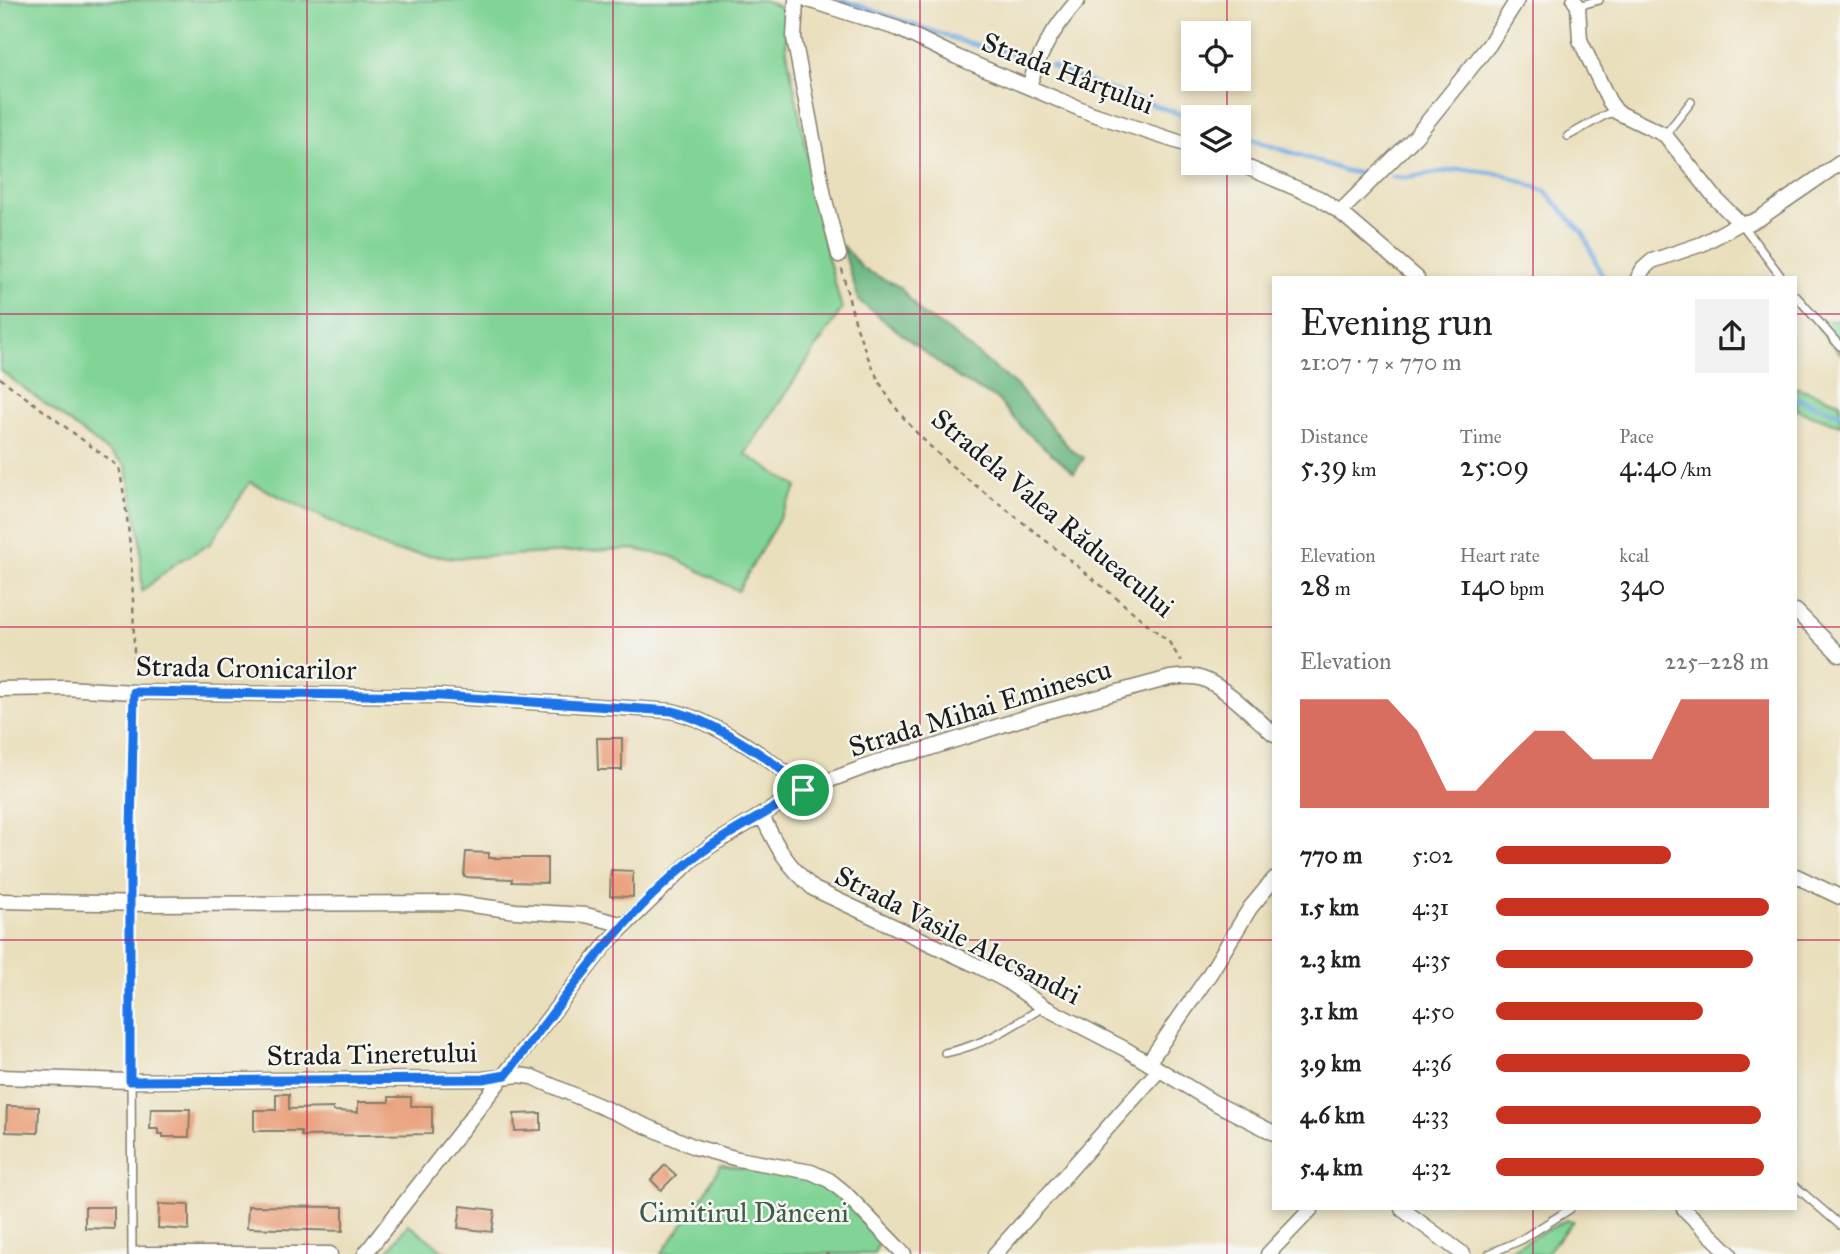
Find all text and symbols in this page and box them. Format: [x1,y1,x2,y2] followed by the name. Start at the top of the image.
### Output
[1181,21,1251,175] map controls
[1181,21,1251,91] button: locate
[977,24,1159,122] street label: Strada Hârțului
[1181,105,1251,175] button: layers
[1300,299,1493,345] text: Evening run
[1695,299,1769,373] button: share
[1300,348,1462,376] text: 21:07 · 7 × 770 m
[924,401,1182,625] street label: Stradela Valea Rădueacului
[1300,425,1368,448] text: Distance
[1460,425,1502,448] text: Time
[1619,425,1654,448] text: Pace
[1300,448,1348,484] text: 5.39
[1460,448,1529,484] text: 25:09
[1619,448,1678,484] text: 4:40
[1348,458,1376,481] text: km
[1678,458,1712,481] text: /km
[1300,544,1375,567] text: Elevation
[1460,544,1540,567] text: Heart rate
[1619,544,1649,567] text: kcal
[1300,567,1331,603] text: 28
[1460,567,1506,603] text: 140
[1619,567,1666,603] text: 340
[1331,577,1351,600] text: m
[1506,577,1544,600] text: bpm
[1300,647,1391,675] text: Elevation
[1665,647,1769,675] text: 225–228 m
[135,649,357,687] street label: Strada Cronicarilor
[844,651,1116,765] street label: Strada Mihai Eminescu
[773,760,833,820] pin
[784,771,822,809] icon: arrive
[1300,841,1362,869] text: 770 m
[1412,841,1453,869] text: 5:02
[829,858,1087,1012] street label: Strada Vasile Alecsandri
[1300,893,1359,921] text: 1.5 km
[1412,893,1449,921] text: 4:31
[1300,945,1361,973] text: 2.3 km
[1412,945,1451,973] text: 4:35
[1300,997,1358,1025] text: 3.1 km
[1412,997,1455,1025] text: 4:50
[266,1035,478,1073] street label: Strada Tineretului
[1300,1049,1361,1077] text: 3.9 km
[1412,1049,1452,1077] text: 4:36
[1300,1101,1365,1129] text: 4.6 km
[1412,1101,1449,1129] text: 4:33
[1300,1153,1363,1181] text: 5.4 km
[1412,1153,1451,1181] text: 4:32
[639,1195,849,1230] park label: Cimitirul Dănceni

